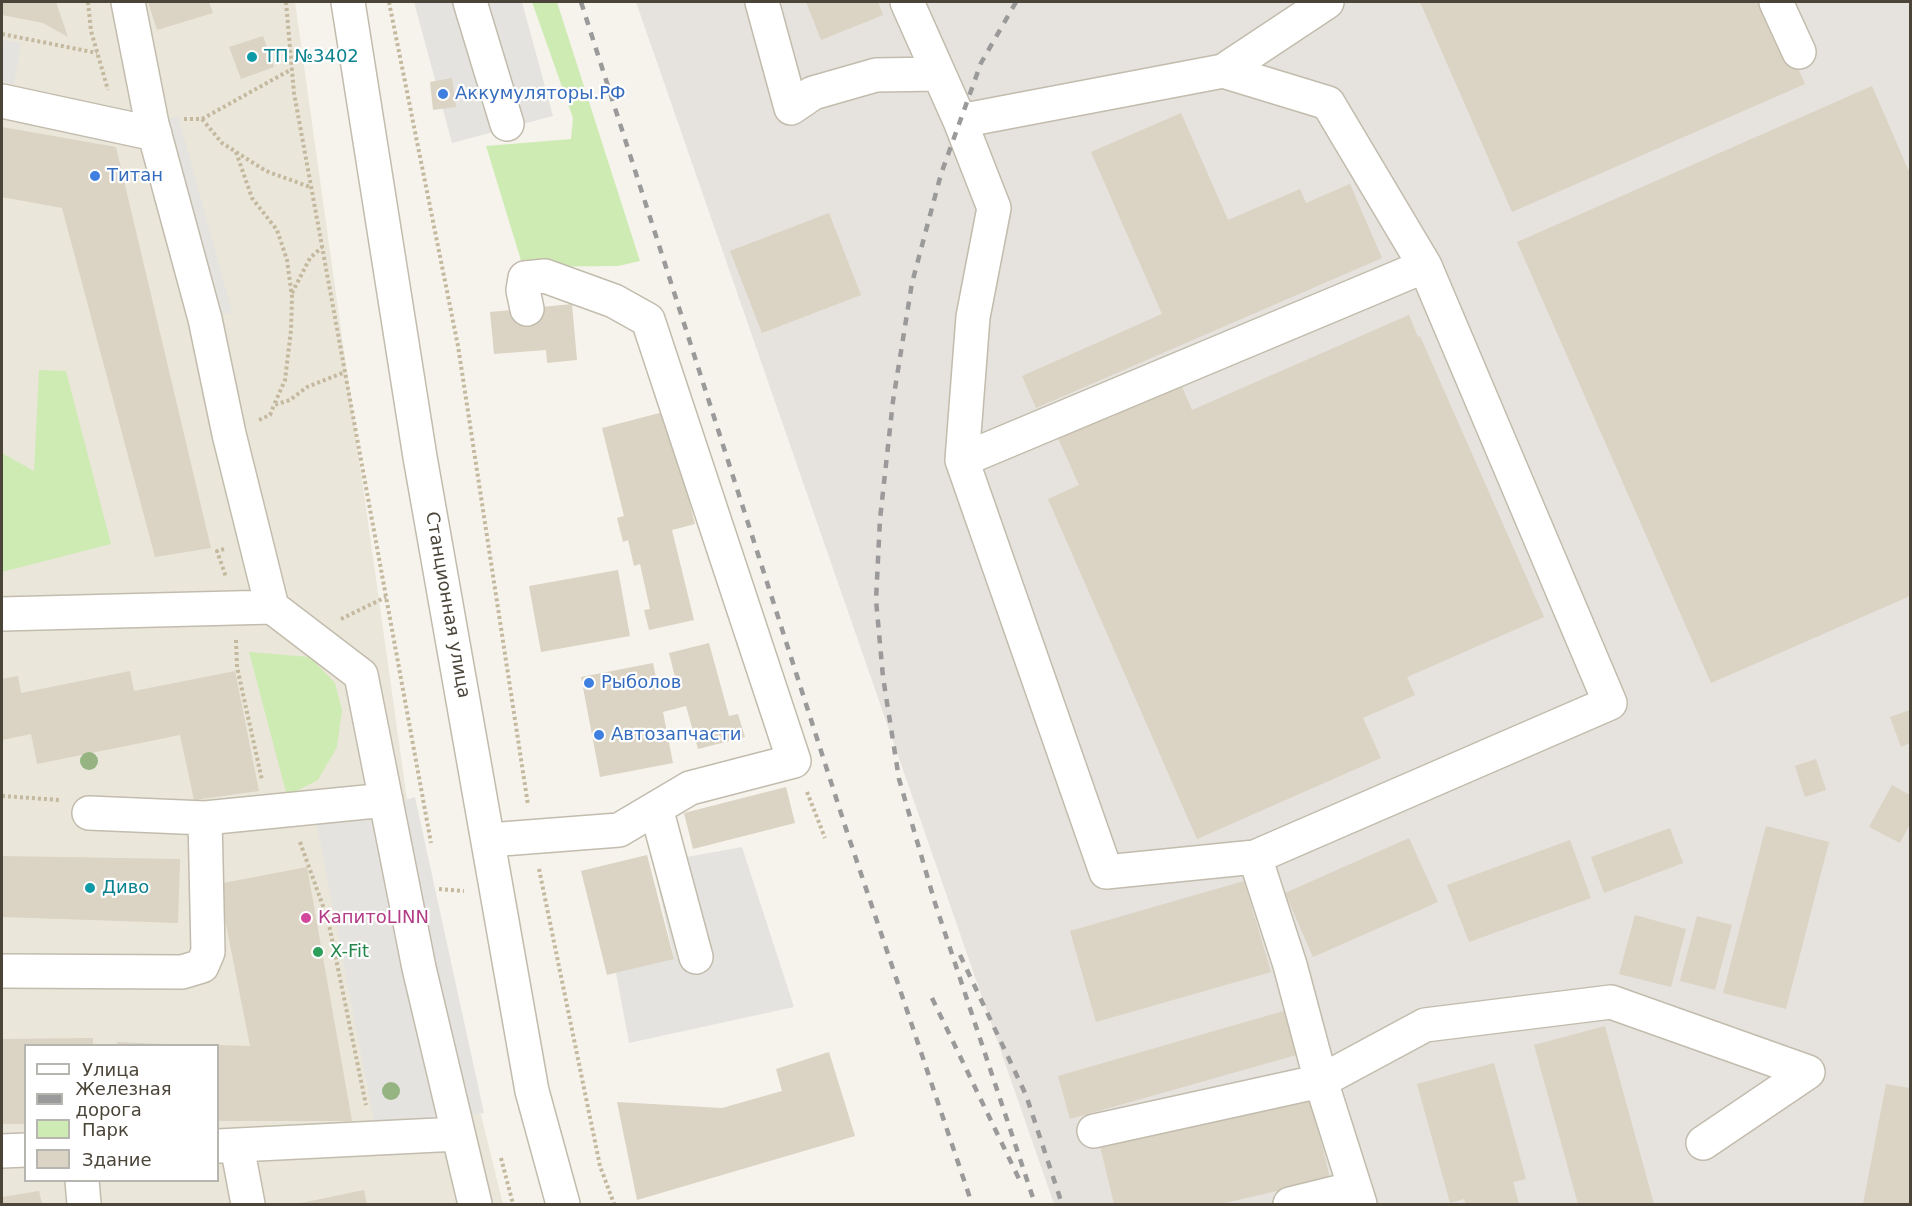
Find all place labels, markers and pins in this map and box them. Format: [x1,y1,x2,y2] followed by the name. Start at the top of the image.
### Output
[264,46,359,68] place label: ТП №3402
[245,50,259,64] marker: ТП №3402
[455,83,625,105] place label: Аккумуляторы.РФ
[436,87,450,101] marker: Аккумуляторы.РФ
[107,165,163,187] place label: Титан
[88,169,102,183] marker: Титан
[601,672,681,694] place label: Рыболов
[582,676,596,690] marker: Рыболов
[611,724,742,746] place label: Автозапчасти
[592,728,606,742] marker: Автозапчасти
[102,877,149,899] place label: Диво
[83,881,97,895] marker: Диво
[318,907,429,929] place label: КапитоLINN
[299,911,313,925] marker: КапитоLINN
[330,941,369,963] place label: X-Fit
[311,945,325,959] marker: X-Fit

